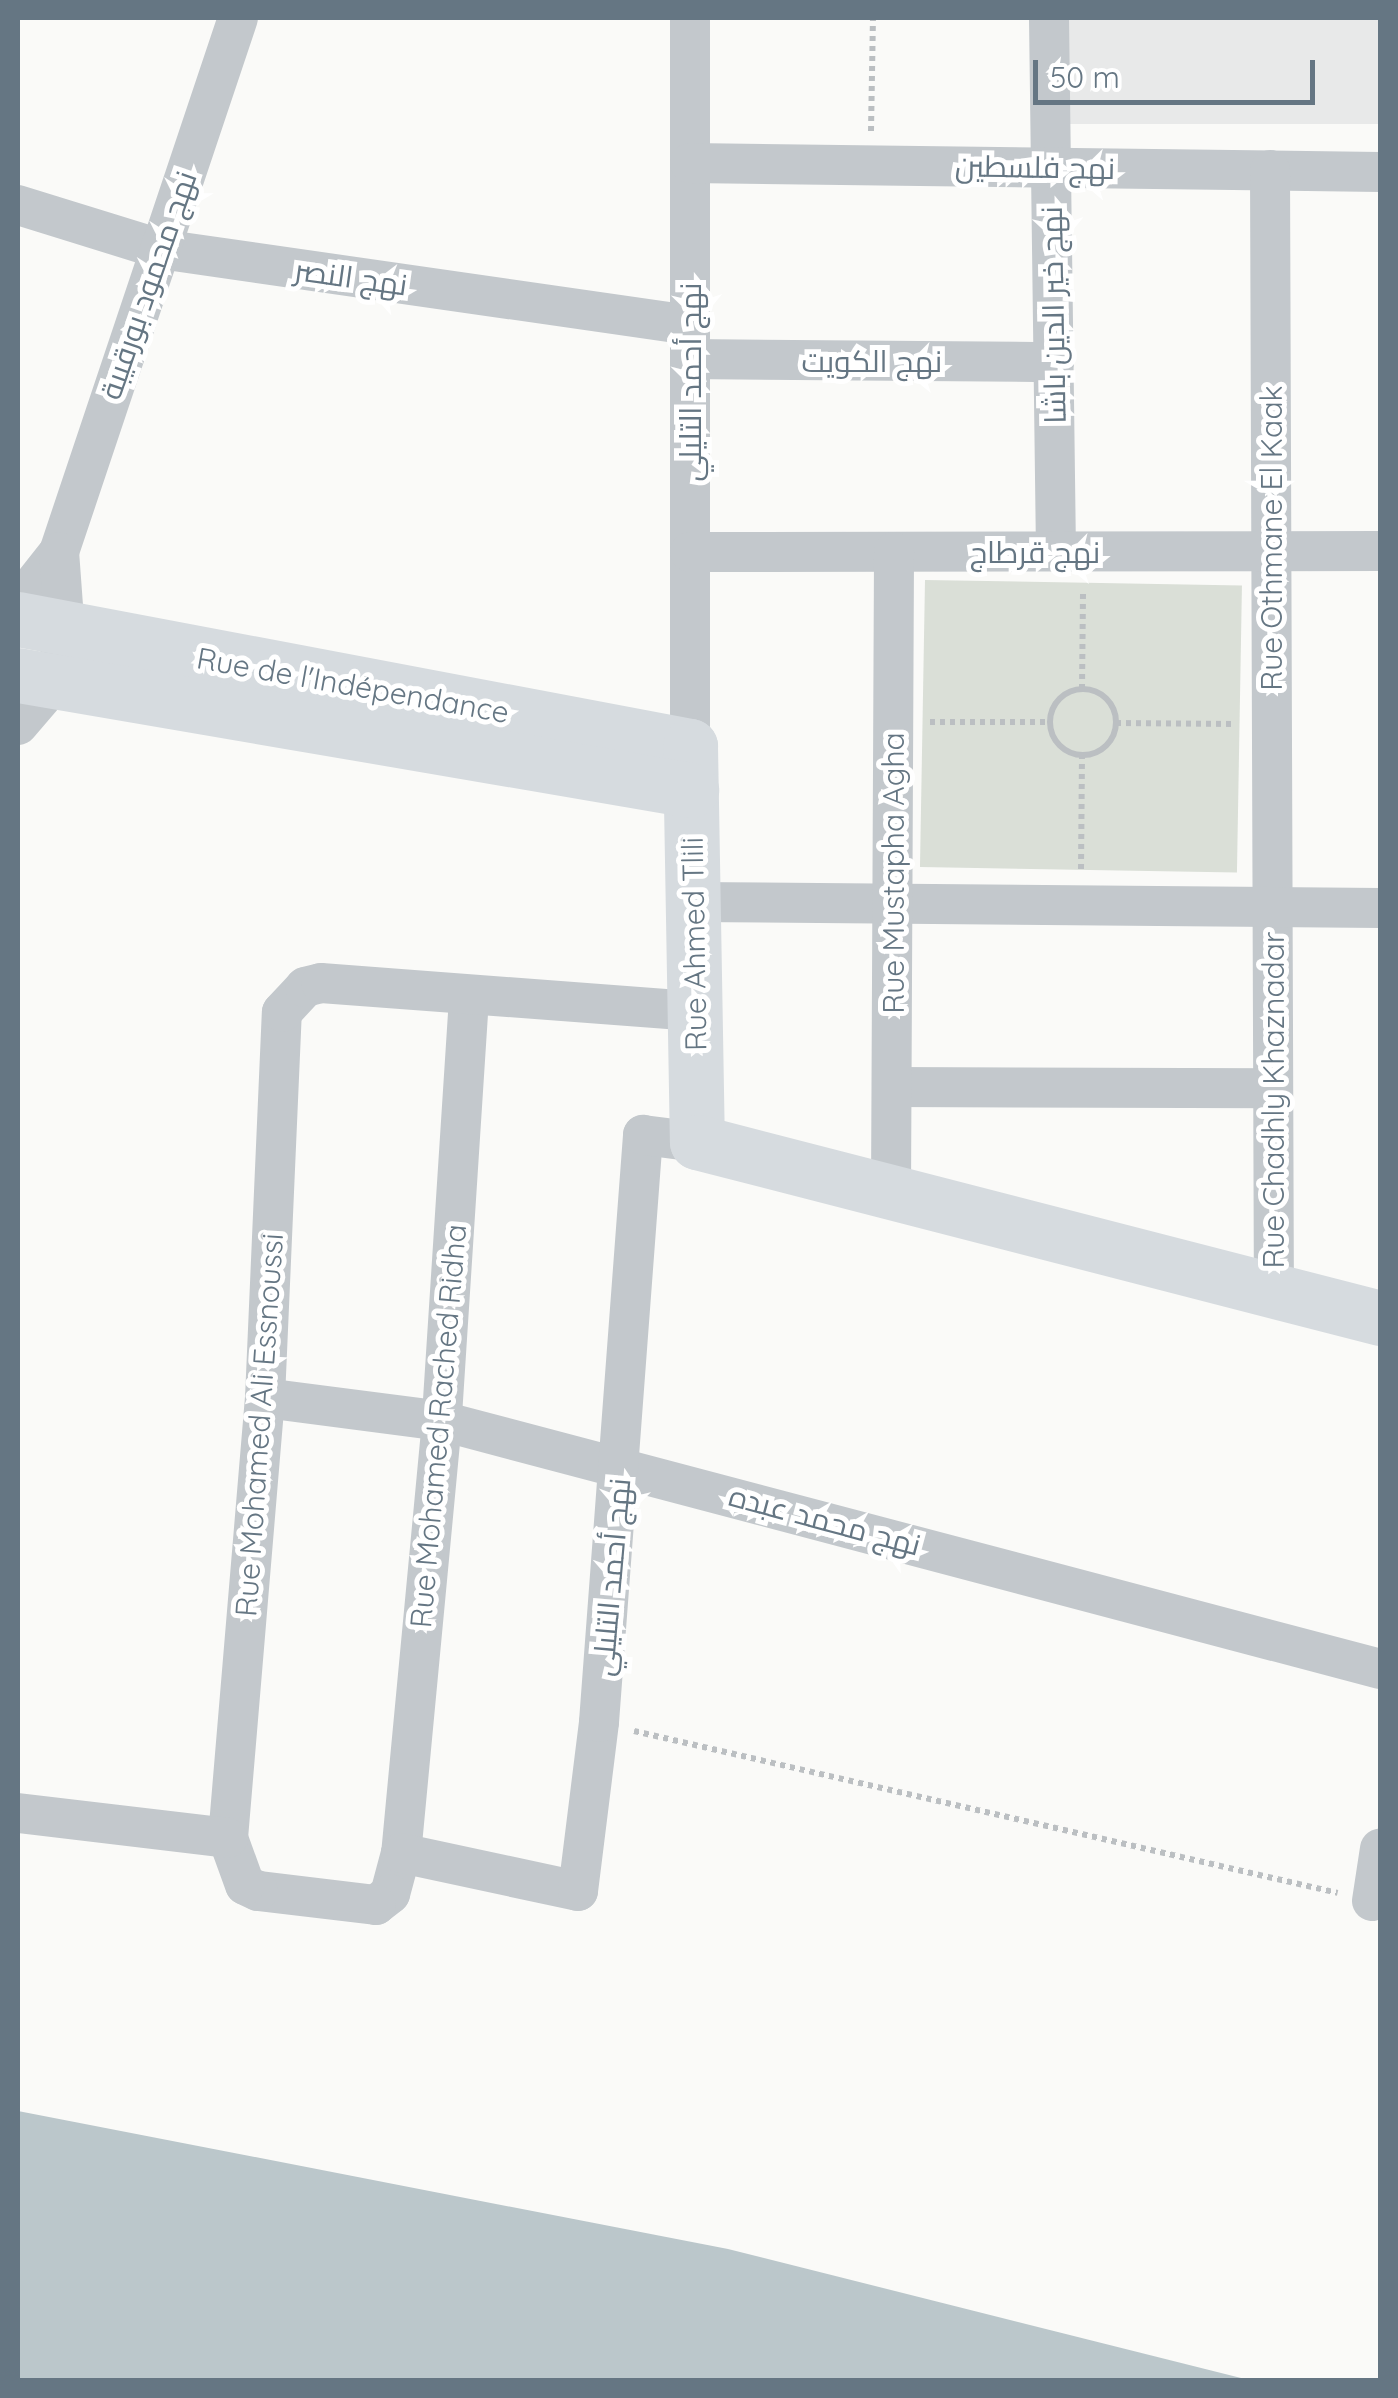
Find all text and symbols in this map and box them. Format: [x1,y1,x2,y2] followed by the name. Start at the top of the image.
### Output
[1038,40,1320,102] scale bar
[1050,58,1120,96] text: 50 m
[955,148,1115,186] street label: نهج فلسطين
[92,166,204,404] street label: نهج محمود بورقيبة
[1033,206,1073,424] street label: نهج خير الدين باشا
[292,251,410,303] street label: نهج النصر
[672,283,708,481] street label: نهج أحمد التليلي
[802,343,942,379] street label: نهج الكويت
[1253,385,1289,691] street label: Rue Othmane El Kaak
[970,534,1100,570] street label: نهج قرطاج
[194,640,512,730] street label: Rue de l'Indépendance
[875,732,911,1014] street label: Rue Mustapha Agha
[674,837,714,1051] street label: Rue Ahmed Tlili
[1255,932,1291,1268] street label: Rue Chadhly Khaznadar
[402,1223,474,1629] street label: Rue Mohamed Rached Ridha
[228,1232,290,1618] street label: Rue Mohamed Ali Essnoussi
[584,1476,638,1678] street label: نهج أحمد التليلي
[725,1477,925,1563] street label: نهج محمد عبده

